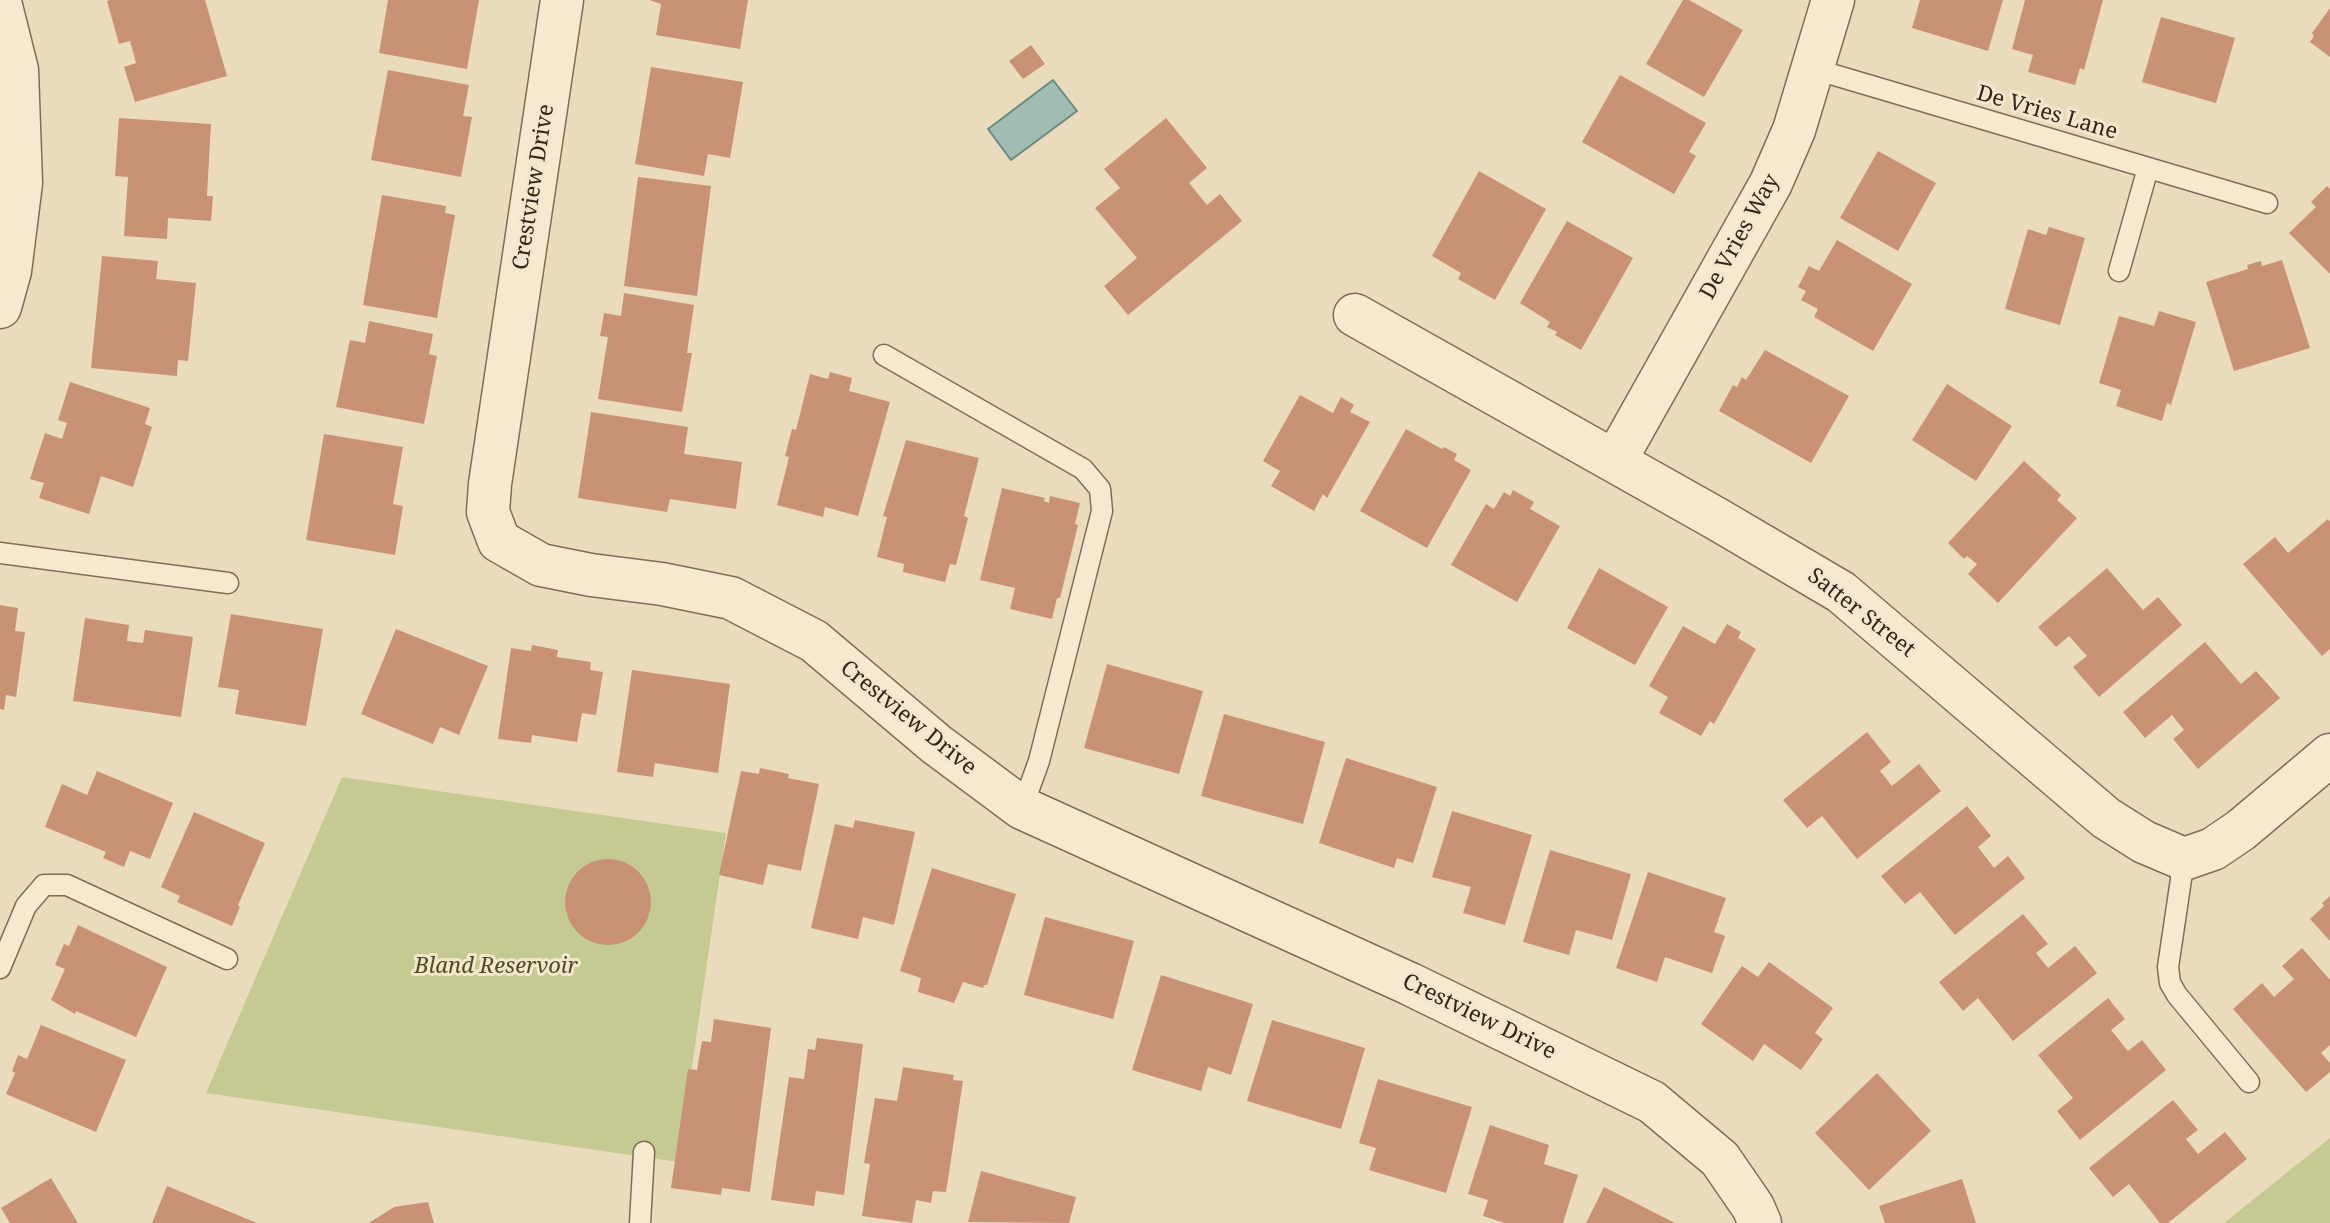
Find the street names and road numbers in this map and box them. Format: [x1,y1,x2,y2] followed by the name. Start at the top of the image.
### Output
[1974,80,2120,146] street label: De Vries Lane
[508,102,560,272] street label: Crestview Drive
[1695,170,1785,304] street label: De Vries Way
[1802,563,1920,663] street label: Satter Street
[835,655,981,781] street label: Crestview Drive
[1398,968,1560,1066] street label: Crestview Drive

